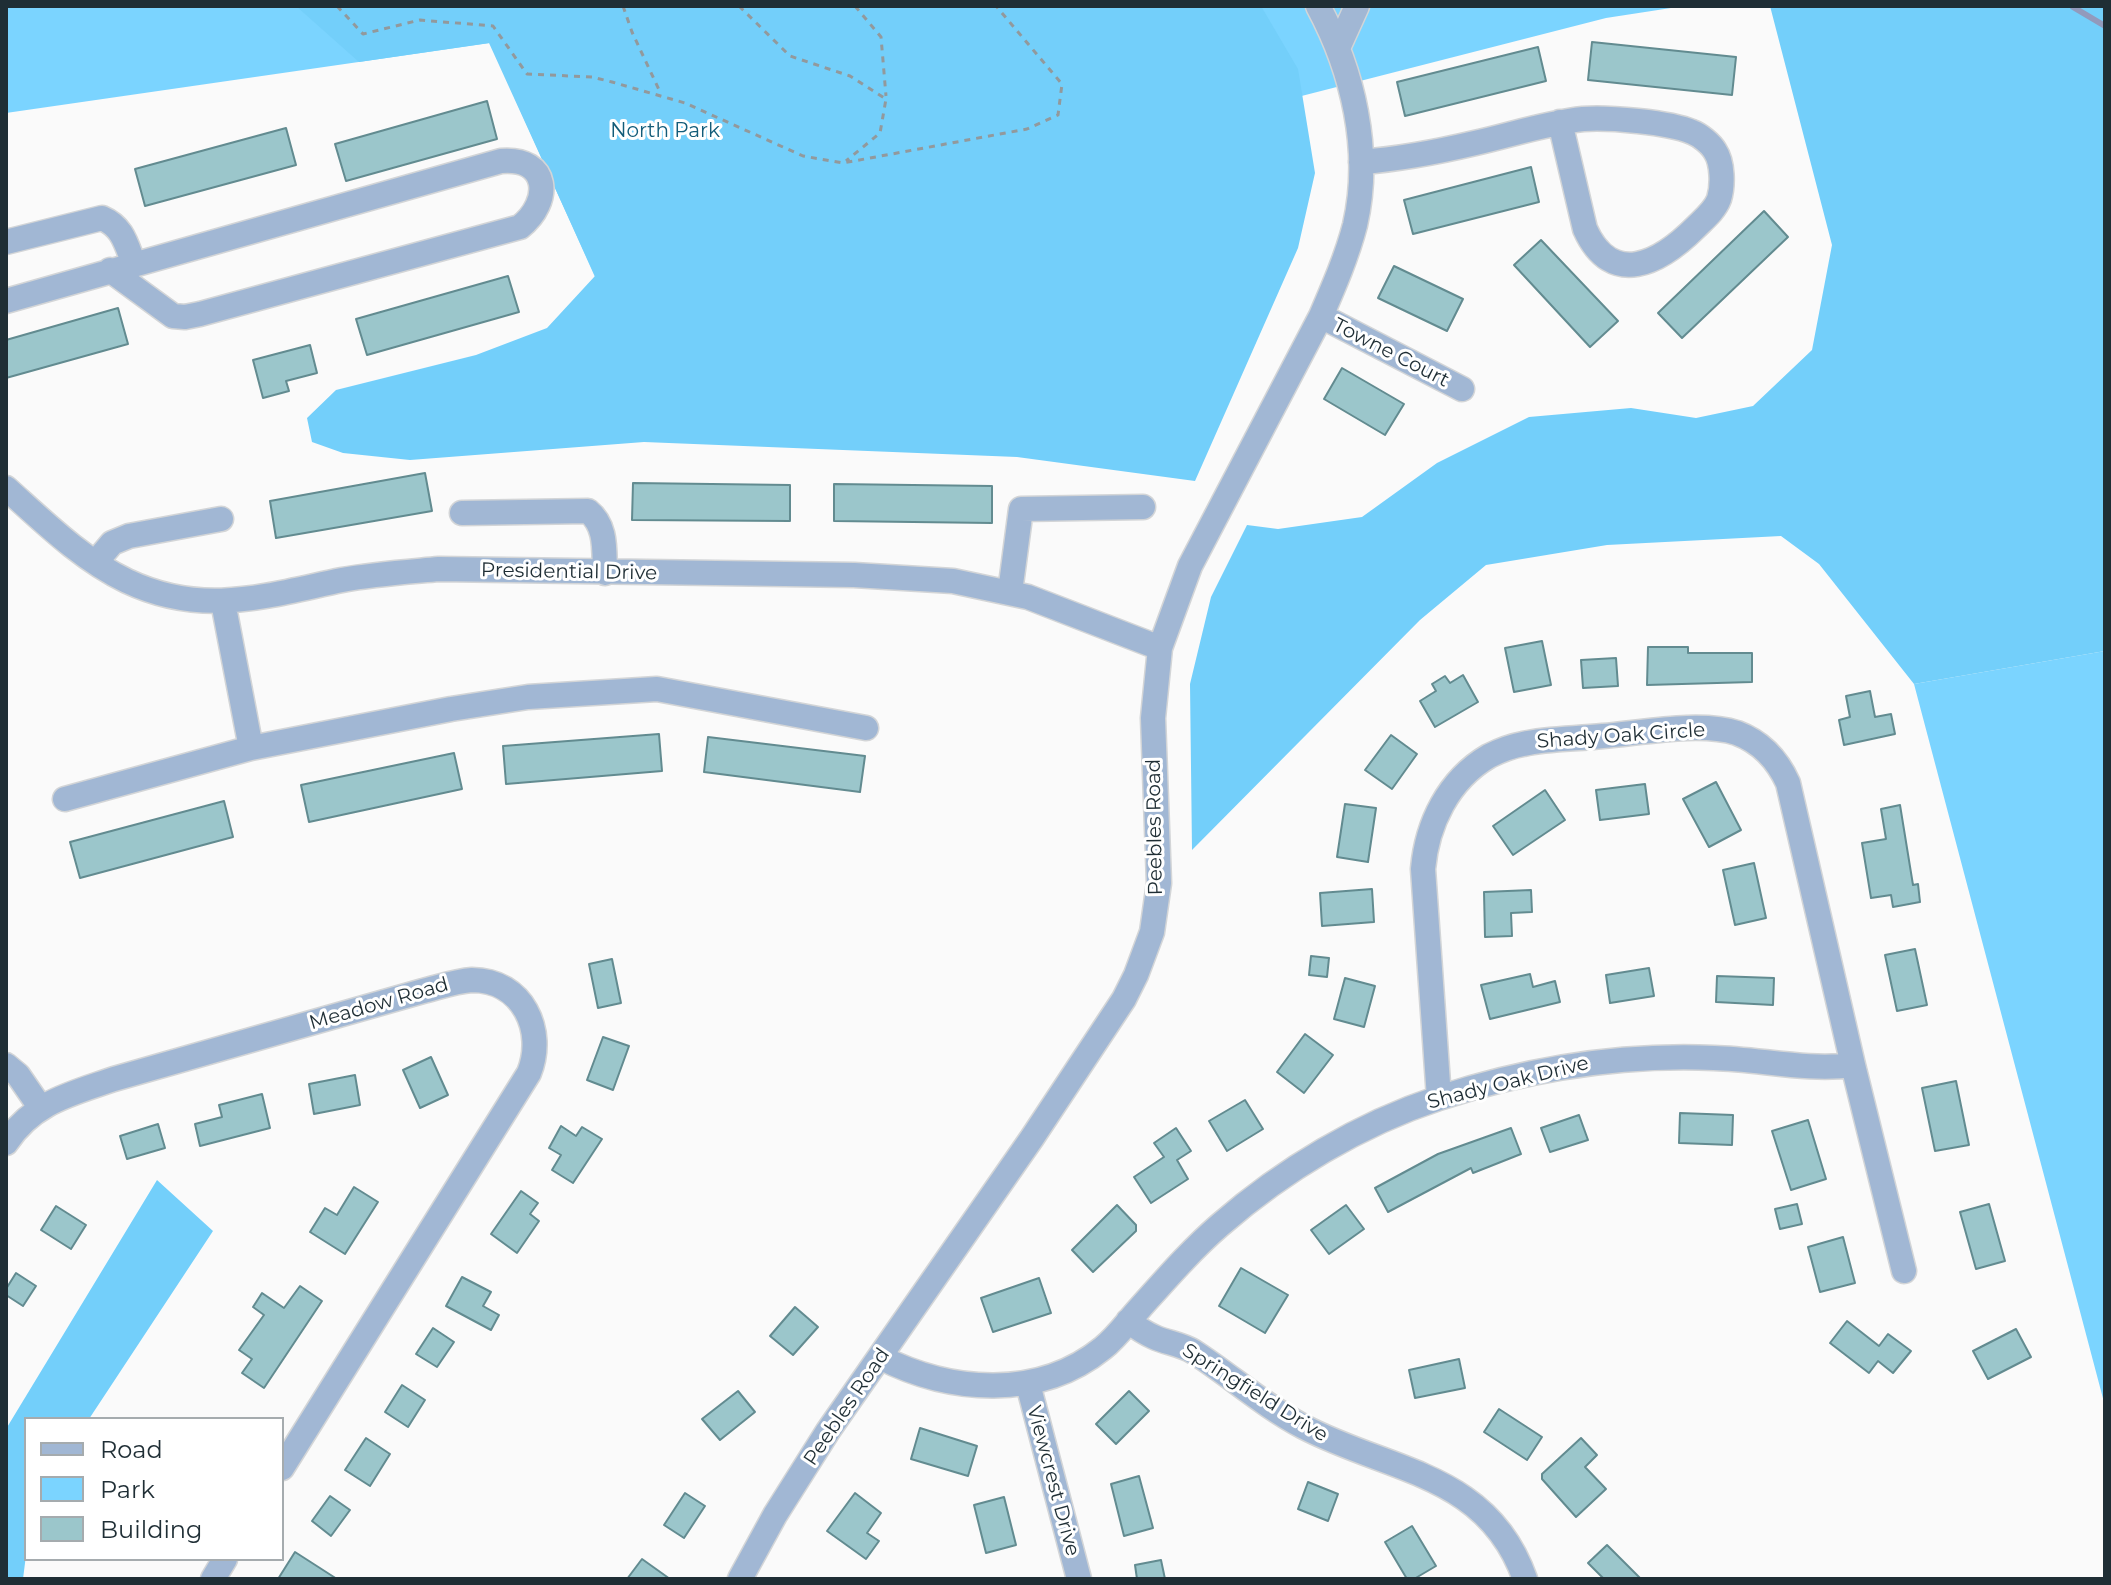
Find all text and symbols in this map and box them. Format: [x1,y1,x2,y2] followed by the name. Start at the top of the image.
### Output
[610,119,720,143] park label: North Park
[1329,313,1453,393] street label: Towne Court
[481,558,657,586] street label: Presidential Drive
[1536,718,1706,754] street label: Shady Oak Circle
[1142,759,1168,895] street label: Peebles Road
[307,973,451,1035] street label: Meadow Road
[1425,1051,1591,1115] street label: Shady Oak Drive
[1178,1339,1332,1447] street label: Springfield Drive
[799,1344,895,1470] street label: Peebles Road
[1021,1403,1085,1559] street label: Viewcrest Drive
[24,1417,284,1561] legend
[100,1435,163,1464] text: Road
[100,1475,155,1504] text: Park
[100,1515,203,1544] text: Building

